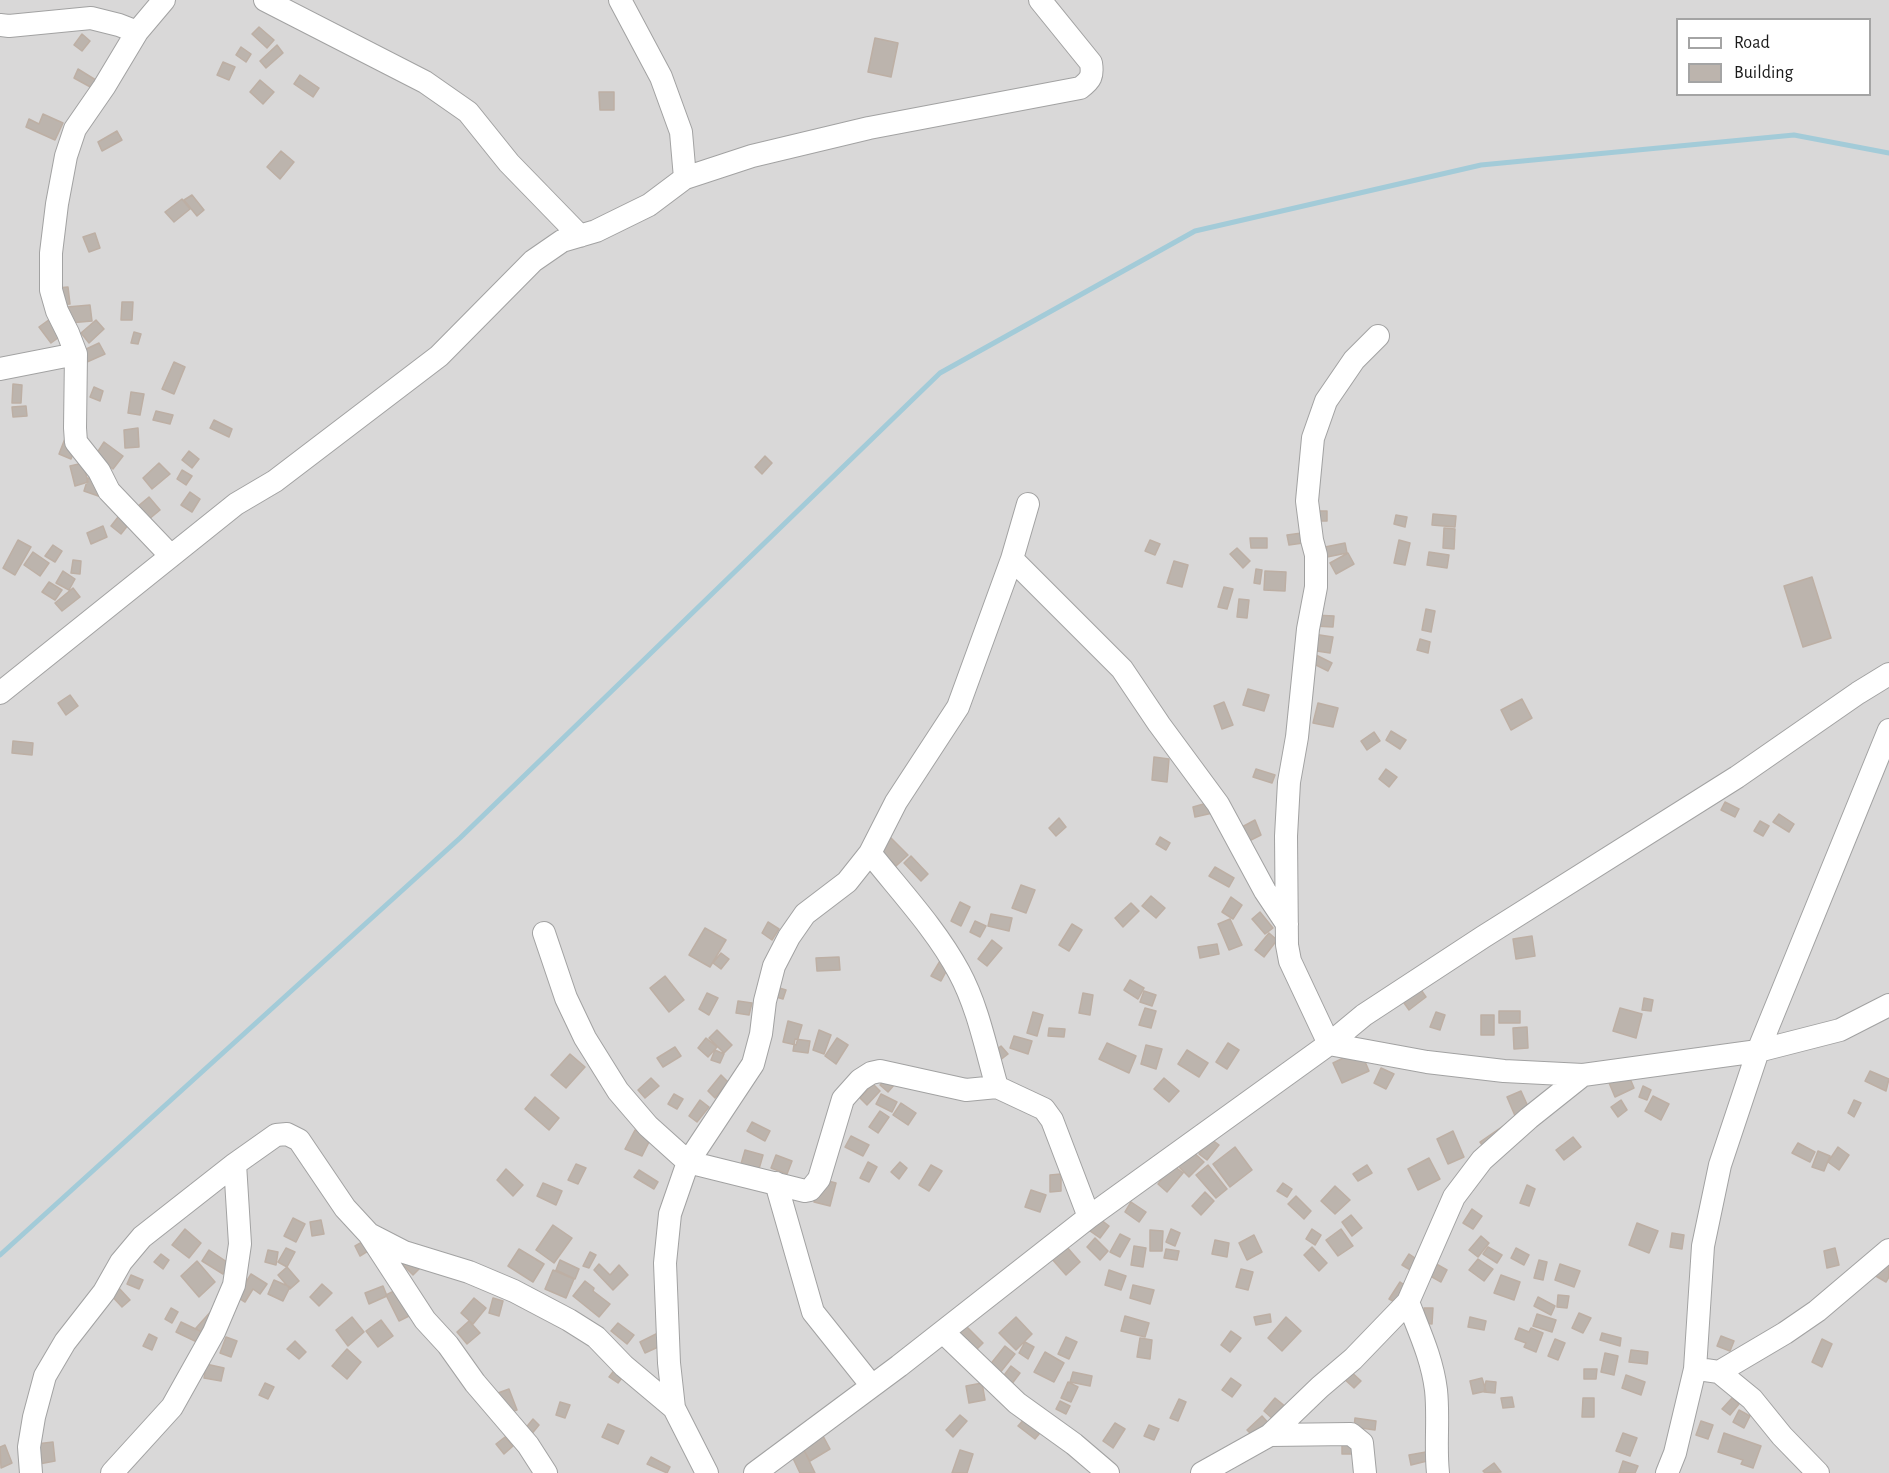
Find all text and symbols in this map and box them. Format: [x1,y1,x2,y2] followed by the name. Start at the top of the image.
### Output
[1676,18,1871,96] legend
[1734,34,1770,52] text: Road
[1734,64,1793,82] text: Building

